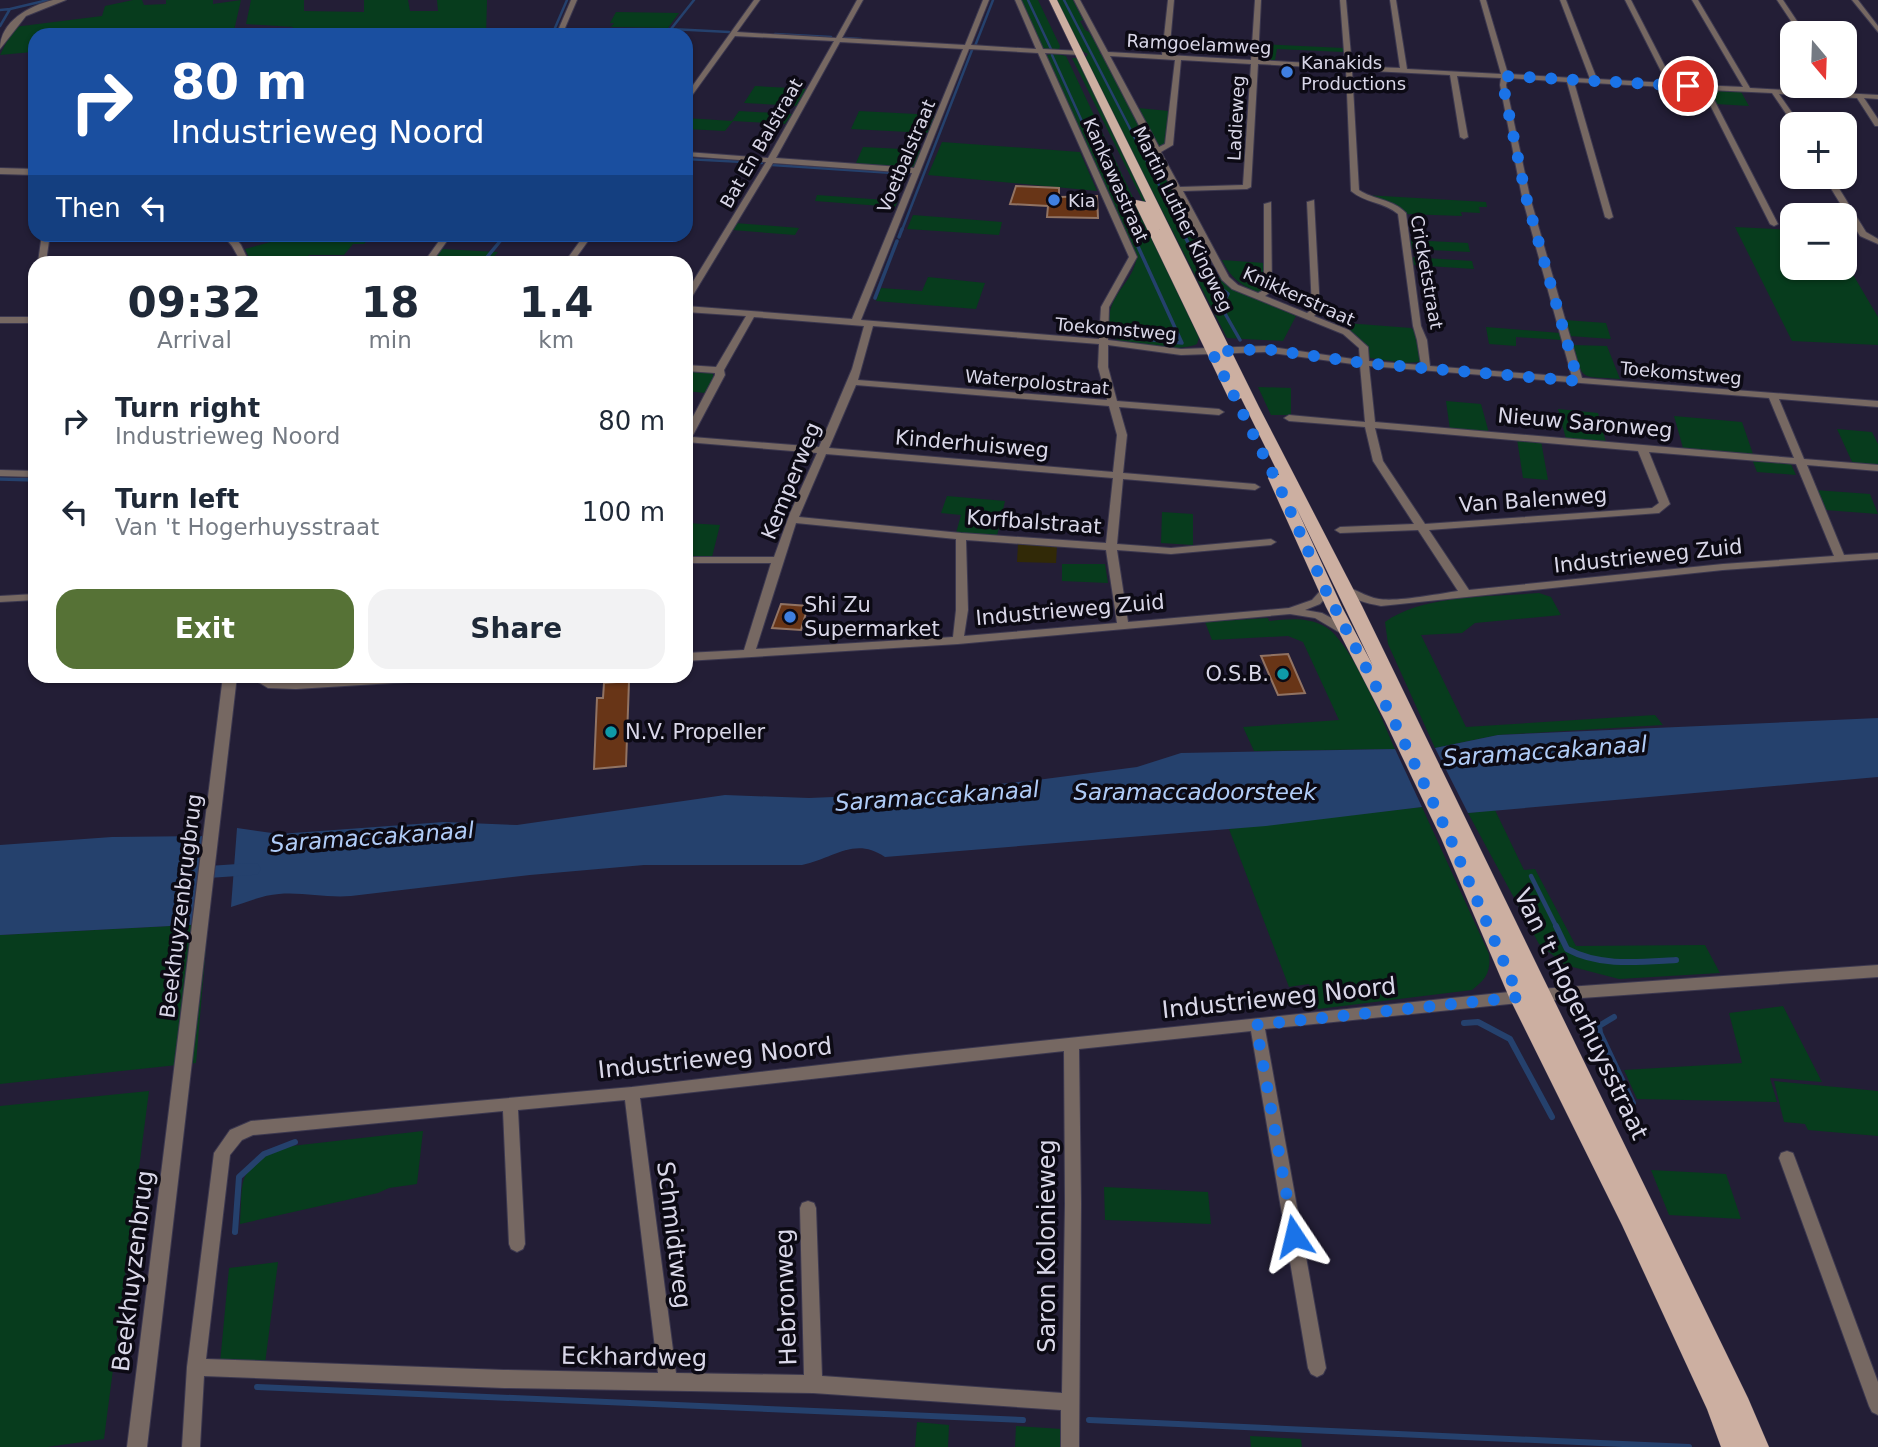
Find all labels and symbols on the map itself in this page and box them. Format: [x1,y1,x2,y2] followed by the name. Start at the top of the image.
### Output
[1780,21,1857,98] north arrow
[1126,30,1272,58] street label: Ramgoelamweg
[1301,52,1406,94] place label: Kanakids Productions
[1658,56,1718,116] pin
[1279,64,1295,80] marker: Kanakids Productions
[715,75,807,211] street label: Bat En Balstraat
[1223,75,1249,161] street label: Ladieweg
[873,96,939,216] street label: Voetbalstraat
[1079,115,1153,245] street label: Kankawastraat
[1129,123,1237,315] street label: Martin Luther Kingweg
[1068,190,1096,211] place label: Kia
[1046,192,1062,208] marker: Kia
[1407,213,1447,331] street label: Cricketstraat
[1240,262,1358,330] street label: Knikkerstraat
[1053,313,1178,345] street label: Toekomstweg
[1618,357,1743,389] street label: Toekomstweg
[964,365,1110,399] street label: Waterpolostraat
[1496,403,1674,443] street label: Nieuw Saronweg
[757,419,825,543] street label: Kemperweg
[894,425,1050,463] street label: Kinderhuisweg
[1458,483,1608,517] street label: Van Balenweg
[966,505,1102,539] street label: Korfbalstraat
[1552,534,1744,578] street label: Industrieweg Zuid
[974,590,1166,630] street label: Industrieweg Zuid
[804,593,940,641] place label: Shi Zu Supermarket
[782,609,798,625] marker: Shi Zu Supermarket
[1206,662,1269,686] place label: O.S.B.
[1275,666,1291,682] marker: O.S.B.
[625,720,766,744] place label: N.V. Propeller
[603,724,619,740] marker: N.V. Propeller
[1442,731,1649,771] water label: Saramaccakanaal
[834,776,1041,816] water label: Saramaccakanaal
[1074,779,1318,805] water label: Saramaccadoorsteek
[155,792,207,1020] street label: Beekhuyzenbrugbrug
[269,817,476,857] water label: Saramaccakanaal
[1508,884,1654,1144] street label: Van 't Hogerhuysstraat
[1161,972,1397,1024] street label: Industrieweg Noord
[597,1032,833,1084] street label: Industrieweg Noord
[1033,1139,1061,1353] street label: Saron Kolonieweg
[651,1160,697,1310] street label: Schmidtweg
[107,1169,159,1373] street label: Beekhuyzenbrug
[1257,1199,1331,1273] position arrow
[770,1228,802,1366] street label: Hebronweg
[561,1342,707,1372] street label: Eckhardweg

